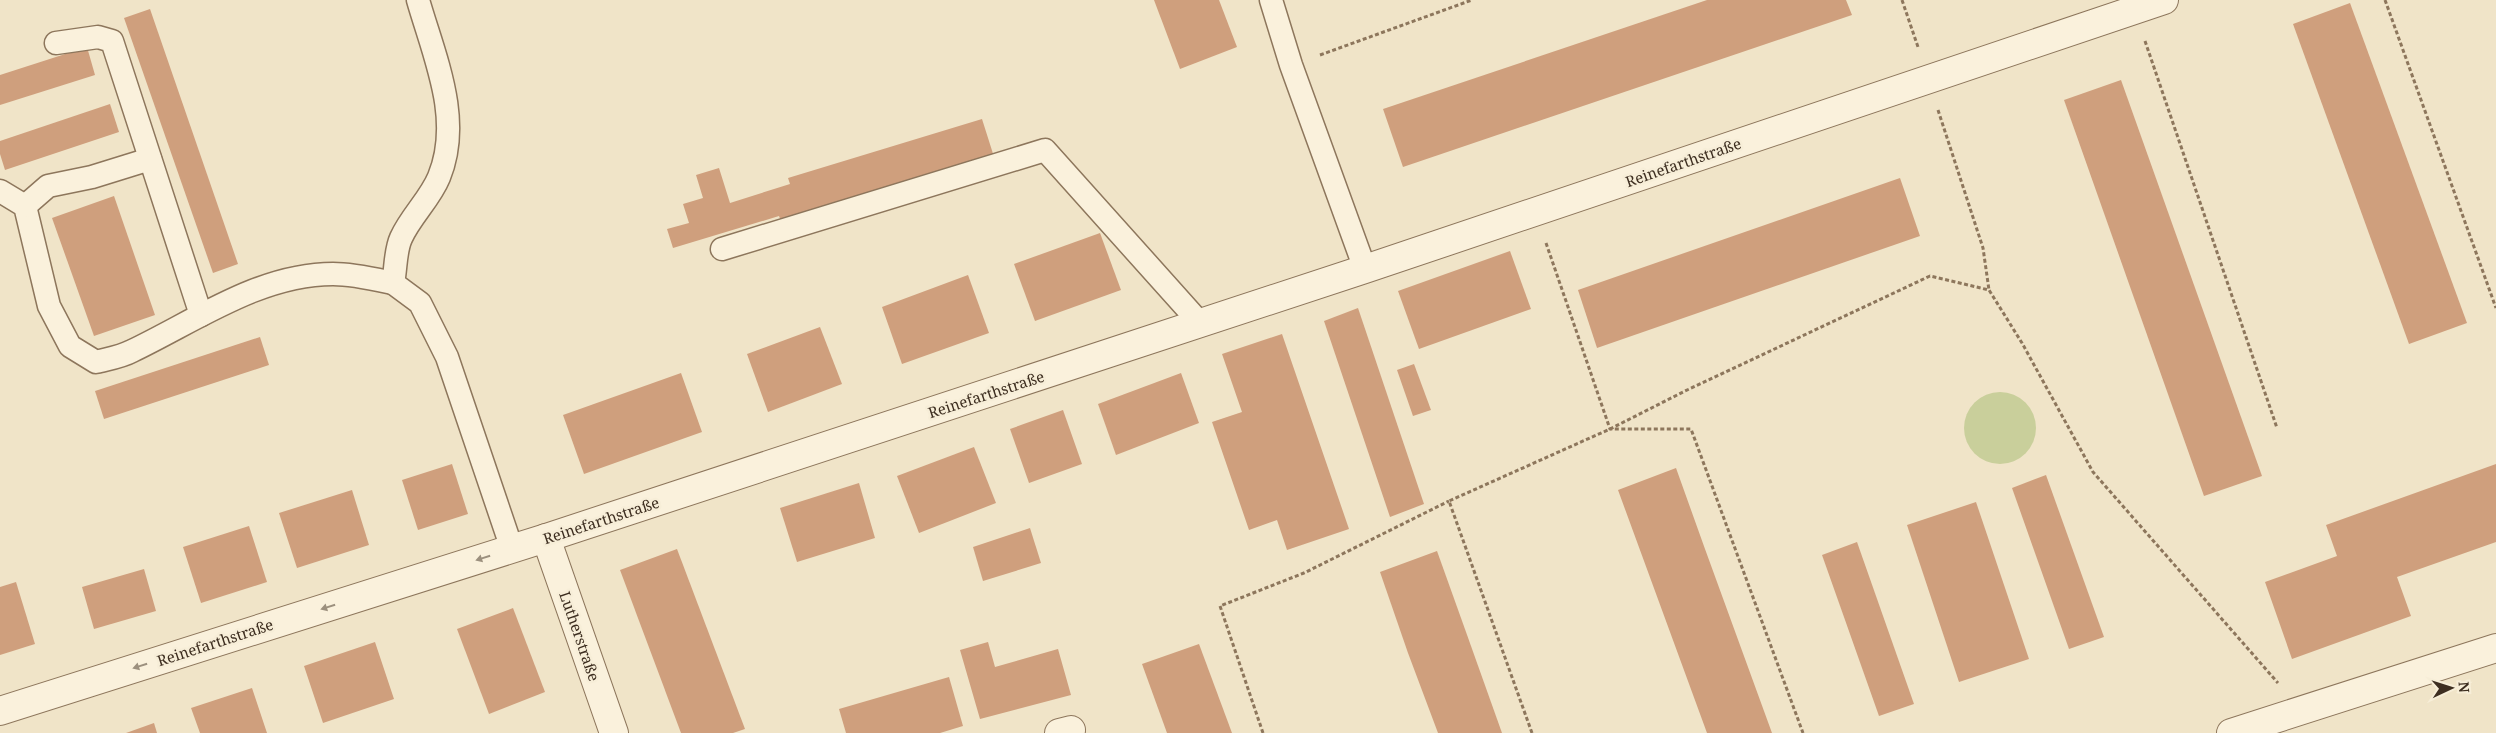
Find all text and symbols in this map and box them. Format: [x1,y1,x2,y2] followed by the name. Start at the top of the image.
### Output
[1622,133,1744,191] street label: Reinefarthstraße
[925,366,1047,422] street label: Reinefarthstraße
[540,492,662,548] street label: Reinefarthstraße
[475,554,490,562] one-way arrow
[555,588,605,684] street label: Lutherstraße
[321,603,336,611] one-way arrow
[154,614,276,670] street label: Reinefarthstraße
[132,663,147,671] one-way arrow
[2426,663,2476,713] north arrow
[2455,681,2474,693] text: N

